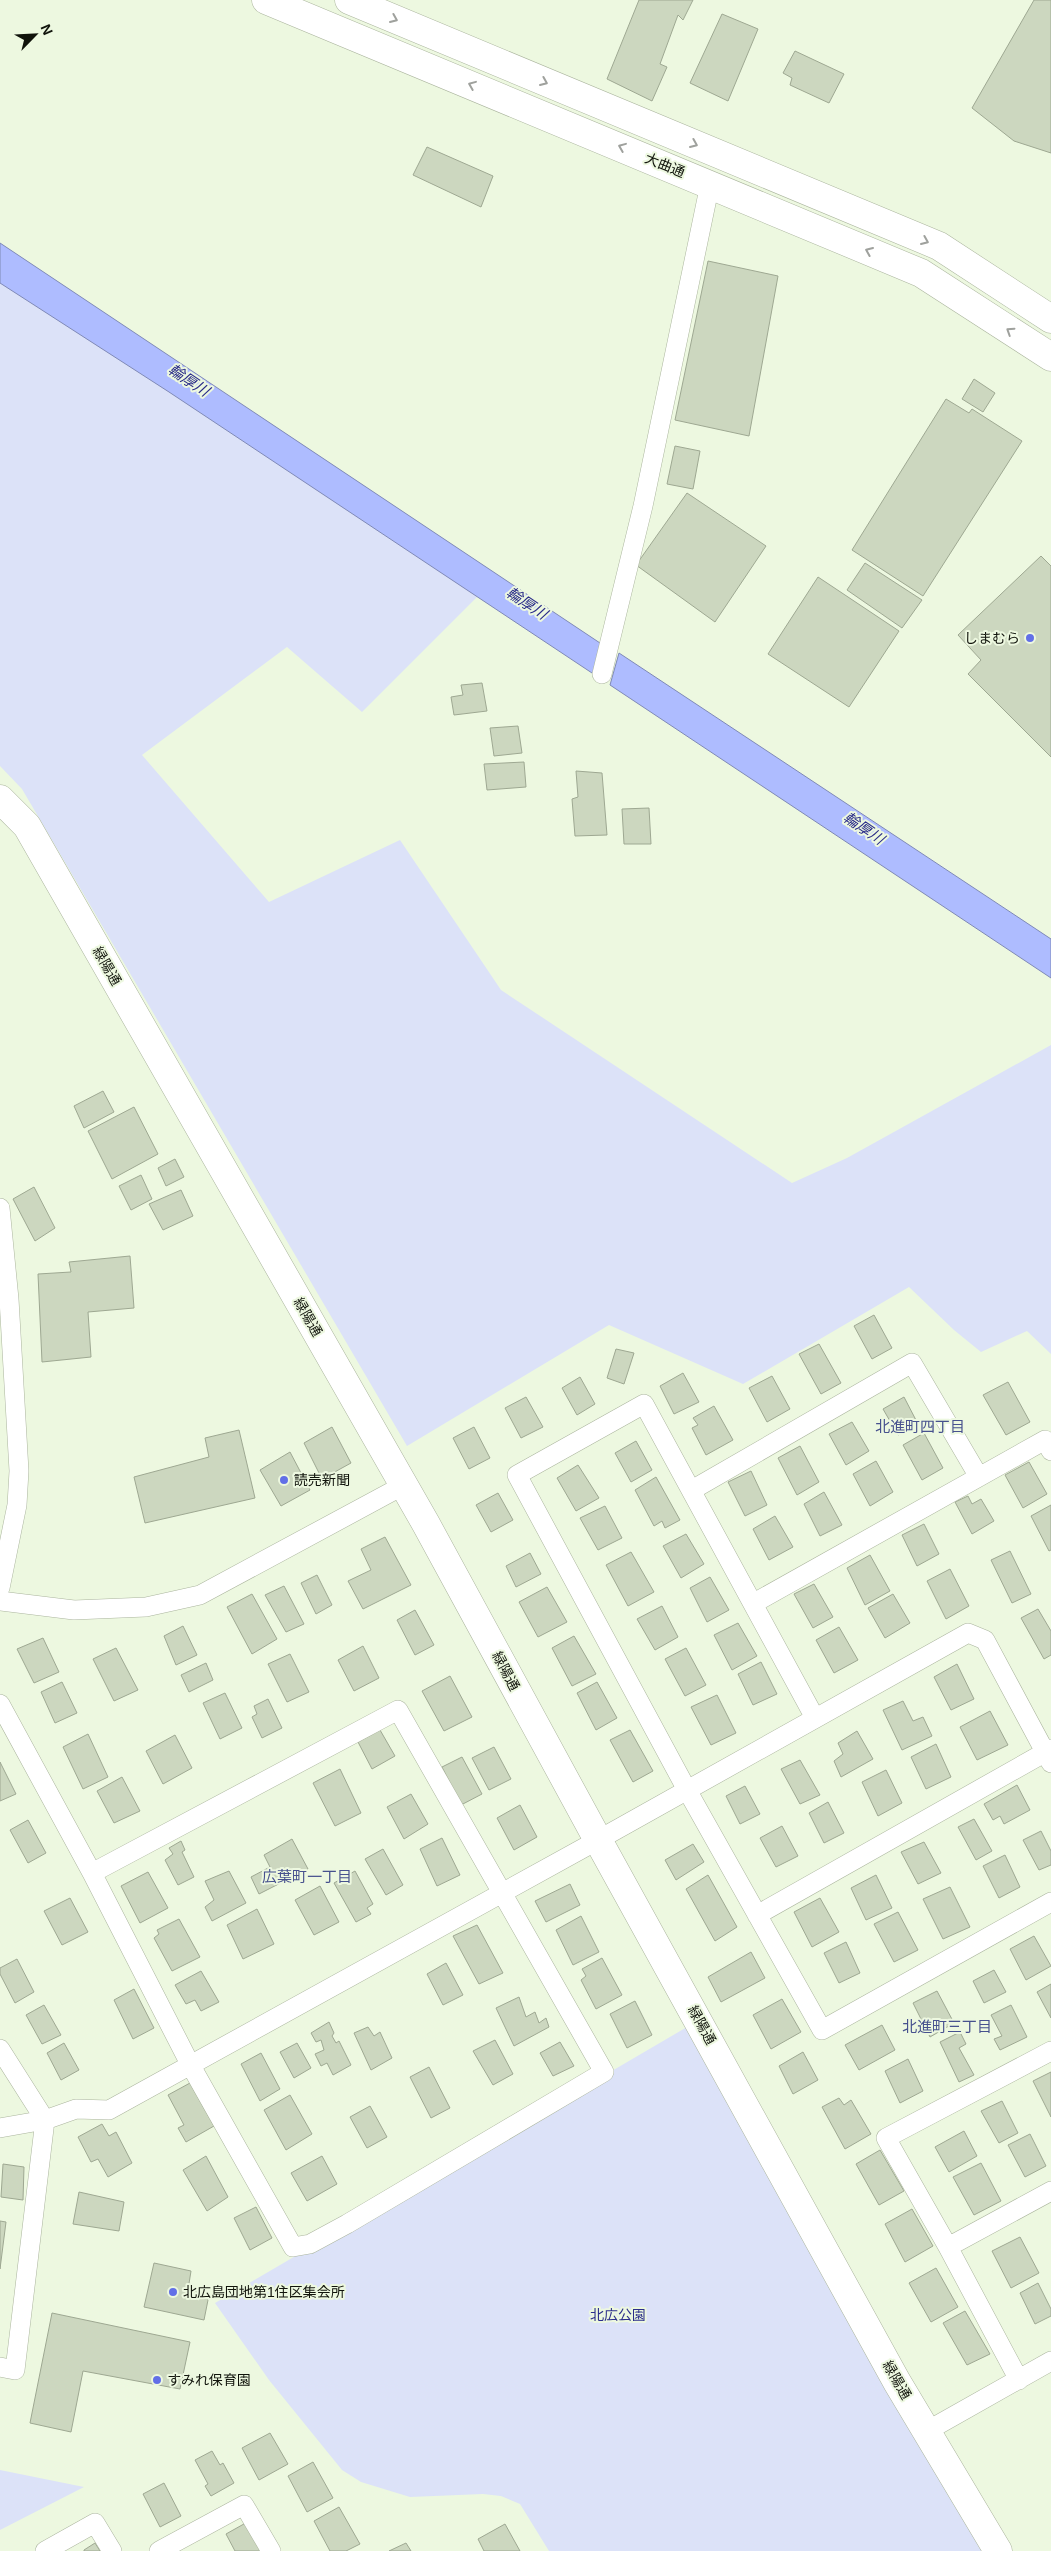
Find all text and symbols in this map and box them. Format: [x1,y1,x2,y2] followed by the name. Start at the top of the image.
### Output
[10,10,60,60] north arrow
[389,12,398,23] one-way arrow
[38,22,56,38] text: N
[539,75,548,86] one-way arrow
[468,81,477,92] one-way arrow
[689,138,698,149] one-way arrow
[618,143,627,154] one-way arrow
[643,150,687,180] street label: 大曲通
[920,234,929,245] one-way arrow
[865,247,874,257] one-way arrow
[1006,327,1015,337] one-way arrow
[165,361,214,400] water label: 輪厚川
[503,584,552,623] water label: 輪厚川
[964,630,1020,646] place label: しまむら
[1024,632,1036,644] marker: しまむら
[841,808,889,849] water label: 輪厚川
[90,944,124,988] street label: 緑陽通
[291,1295,325,1339] street label: 緑陽通
[875,1418,965,1435] district label: 北進町四丁目
[294,1472,350,1488] place label: 読売新聞
[278,1474,290,1486] marker: 読売新聞
[489,1649,523,1693] street label: 緑陽通
[262,1868,352,1885] district label: 広葉町一丁目
[685,2003,719,2047] street label: 緑陽通
[902,2018,992,2035] district label: 北進町三丁目
[183,2284,345,2300] place label: 北広島団地第1住区集会所
[167,2286,179,2298] marker: 北広島団地第1住区集会所
[590,2307,646,2323] park label: 北広公園
[880,2358,914,2402] street label: 緑陽通
[167,2372,251,2388] place label: すみれ保育園
[151,2374,163,2386] marker: すみれ保育園

